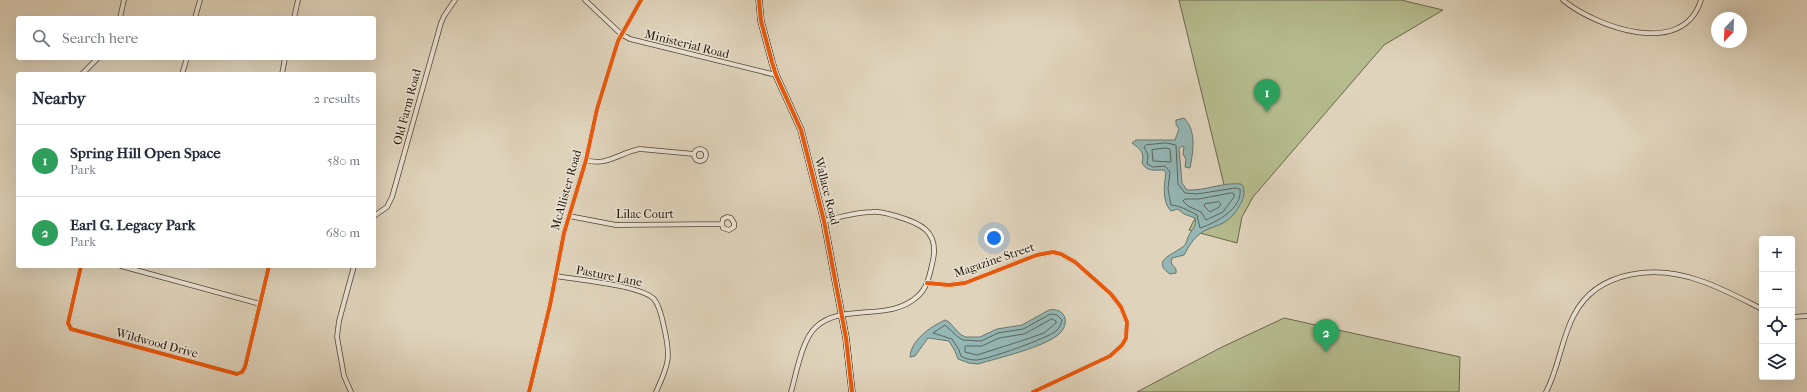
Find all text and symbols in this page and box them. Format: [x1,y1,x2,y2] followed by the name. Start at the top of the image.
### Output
[1711,12,1747,48] north arrow
[16,16,376,60] search box
[30,27,52,49] icon: search
[643,27,731,61] street label: Ministerial Road
[62,29,138,47] text: Search here
[390,67,424,147] street label: Old Farm Road
[1254,79,1280,112] pin: 1
[32,88,86,108] text: Nearby
[314,91,360,106] text: 2 results
[70,144,221,162] text: Spring Hill Open Space
[548,148,584,232] street label: McAllister Road
[43,153,47,168] text: 1
[327,153,360,168] text: 580 m
[812,155,842,227] street label: Wallace Road
[70,162,96,177] text: Park
[616,207,675,221] street label: Lilac Court
[70,216,196,234] text: Earl G. Legacy Park
[42,225,48,240] text: 2
[326,225,360,240] text: 680 m
[984,228,1004,248] your location
[70,234,96,249] text: Park
[1759,236,1795,380] map controls
[1759,236,1795,272] button: +
[952,239,1037,280] street label: Magazine Street
[575,263,643,289] street label: Pasture Lane
[1759,272,1795,308] button: −
[1759,308,1795,344] button: locate
[1313,319,1339,352] pin: 2
[114,325,200,361] street label: Wildwood Drive
[1759,344,1795,380] button: layers

